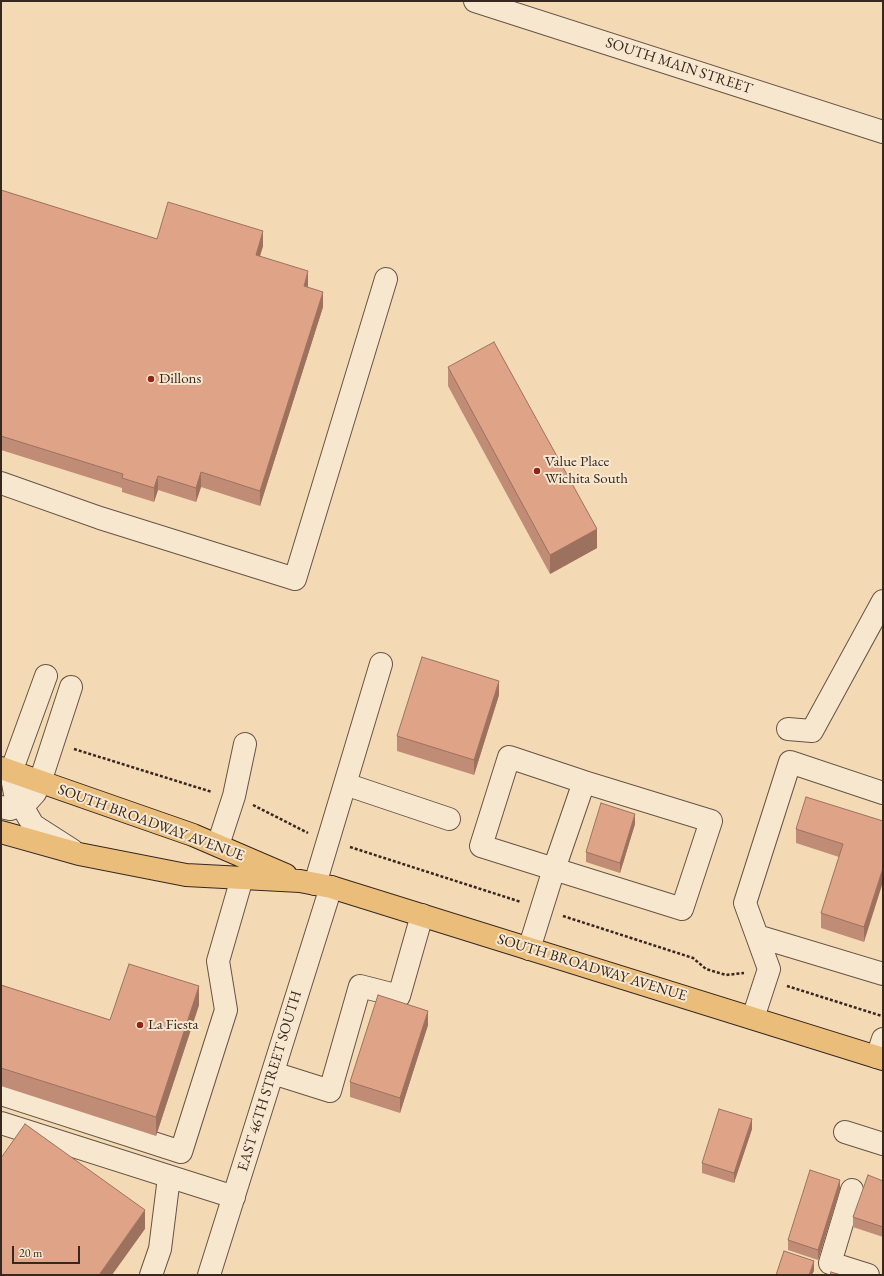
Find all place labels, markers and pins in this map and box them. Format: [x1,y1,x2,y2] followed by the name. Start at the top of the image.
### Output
[159,370,201,388] place label: Dillons
[146,374,156,384] marker: Dillons
[545,453,628,488] place label: Value Place Wichita South
[532,466,542,476] marker: Value Place Wichita South
[148,1016,198,1034] place label: La Fiesta
[135,1020,145,1030] marker: La Fiesta

